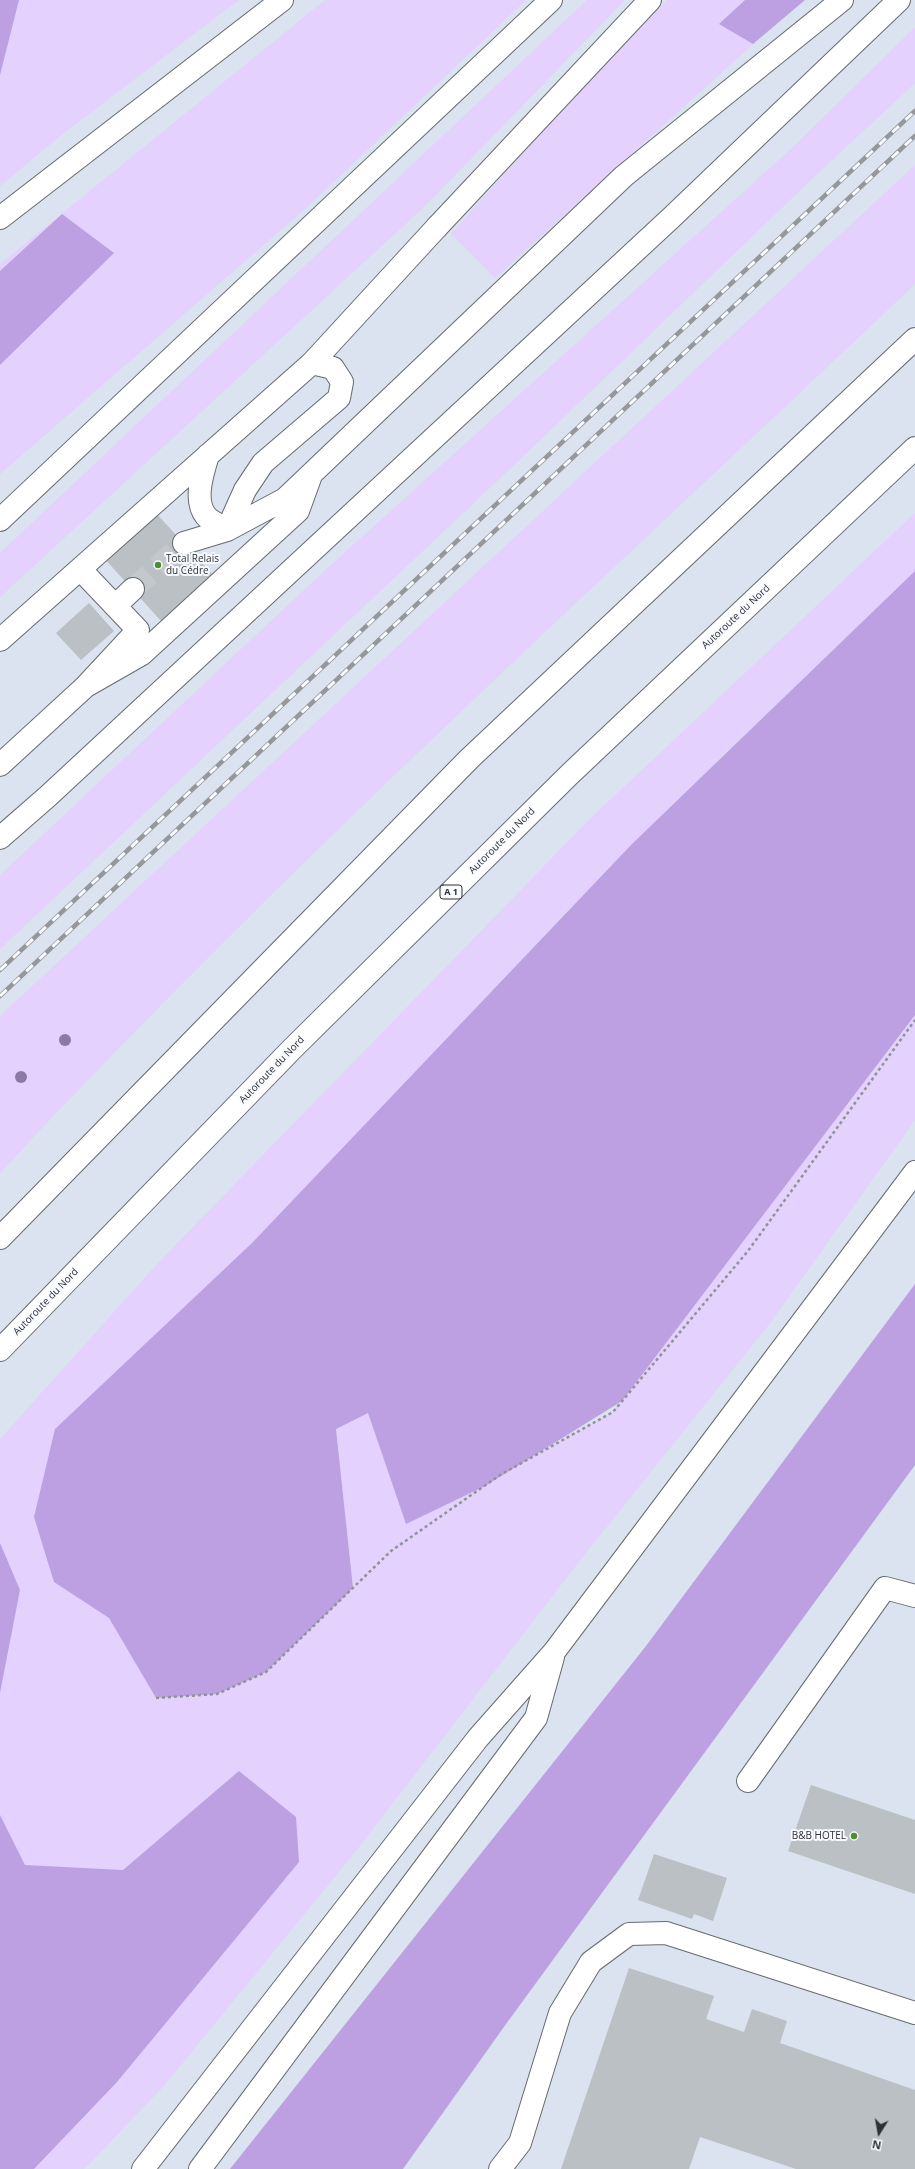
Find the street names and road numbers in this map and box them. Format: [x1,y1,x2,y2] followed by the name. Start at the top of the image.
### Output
[699,582,773,652] street label: Autoroute du Nord
[466,805,538,877] street label: Autoroute du Nord
[440,885,462,899] road number: A 1
[237,1034,307,1106] street label: Autoroute du Nord
[11,1266,81,1338] street label: Autoroute du Nord

